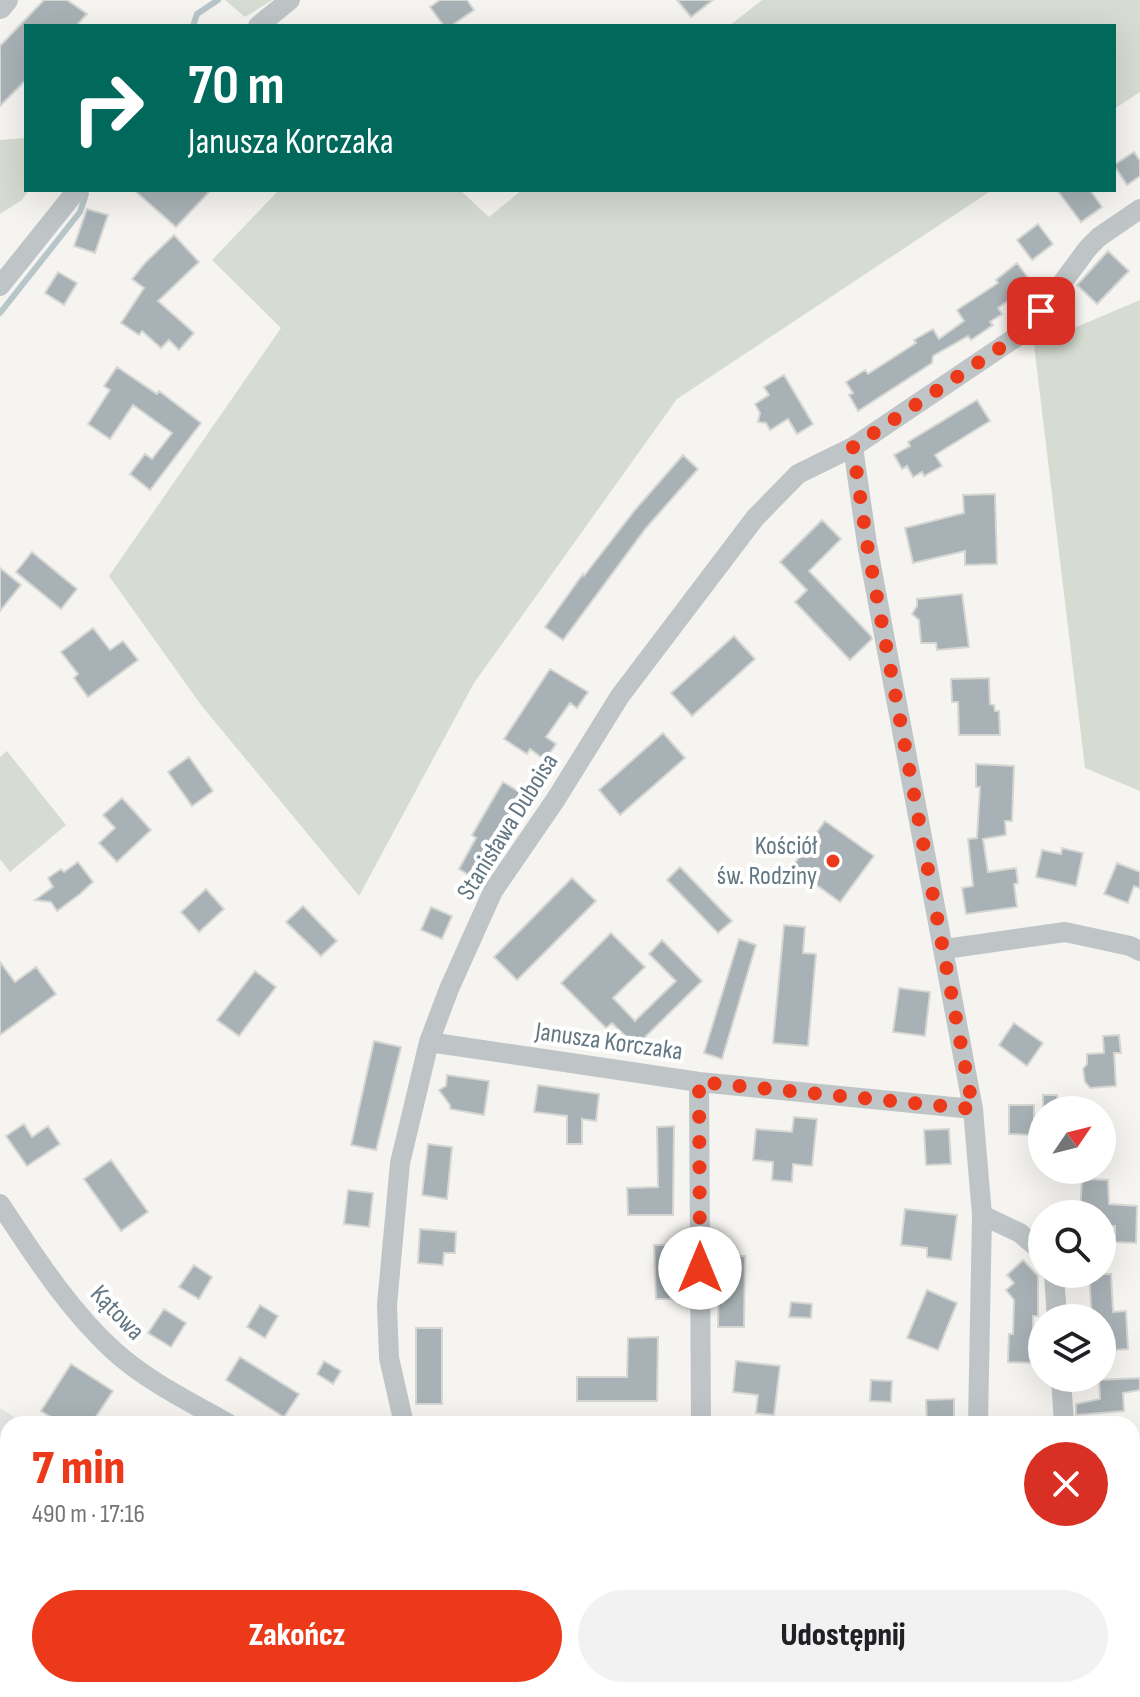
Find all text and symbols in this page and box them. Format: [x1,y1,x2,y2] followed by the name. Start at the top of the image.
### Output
[188,53,285,120] text: 70 m
[56,56,160,160] icon: right
[188,121,394,164] text: Janusza Korczaka
[1007,277,1075,345] pin
[1019,289,1063,333] icon: arrive
[451,748,565,906] street label: Stanisława Duboisa
[717,831,817,892] place label: Kościół św. Rodziny
[824,852,842,870] marker: Kościół św. Rodziny
[532,1016,685,1068] street label: Janusza Korczaka
[1028,1096,1116,1184] north arrow
[1028,1096,1116,1392] map controls
[1028,1200,1116,1288] button: search
[658,1226,742,1310] position arrow
[84,1279,150,1347] street label: Kątowa
[1028,1304,1116,1392] button: layers
[32,1440,125,1497] text: 7 min
[1024,1442,1108,1526] button: close
[32,1499,145,1530] text: 490 m · 17:16
[32,1590,562,1682] button: Zakończ
[578,1590,1108,1682] button: Udostępnij

